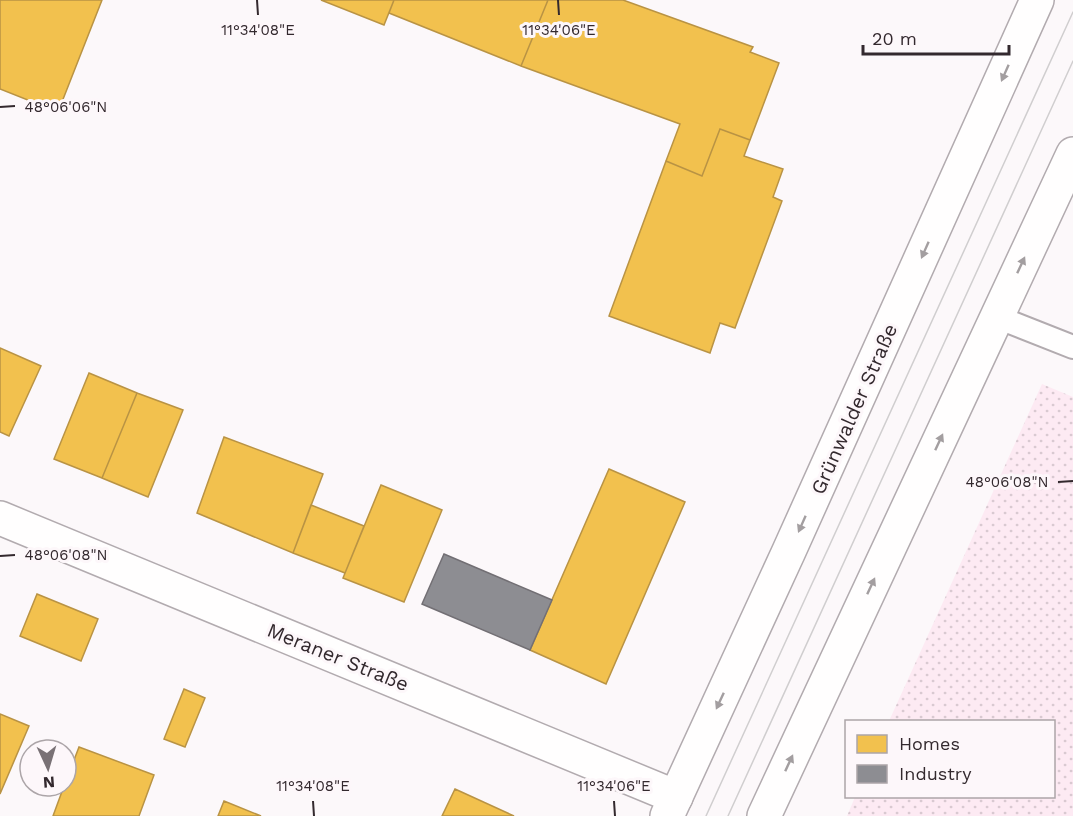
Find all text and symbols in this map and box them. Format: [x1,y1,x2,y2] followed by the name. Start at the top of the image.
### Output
[863,18,1008,56] scale bar
[221,21,295,39] text: 11°34'08"E
[522,21,596,39] text: 11°34'06"E
[872,28,917,49] text: 20 m
[1000,64,1009,81] one-way arrow
[25,98,107,116] text: 48°06'06"N
[920,242,929,259] one-way arrow
[1017,257,1026,274] one-way arrow
[806,320,902,498] street label: Grünwalder Straße
[934,432,944,450] one-way arrow
[966,473,1048,491] text: 48°06'08"N
[796,515,806,533] one-way arrow
[25,546,107,564] text: 48°06'08"N
[867,578,876,595] one-way arrow
[264,618,412,696] street label: Meraner Straße
[716,693,725,710] one-way arrow
[845,720,1055,798] legend
[899,733,960,754] text: Homes
[18,738,78,798] north arrow
[784,754,794,772] one-way arrow
[899,763,972,784] text: Industry
[42,773,56,792] text: N
[276,777,350,795] text: 11°34'08"E
[577,777,651,795] text: 11°34'06"E

